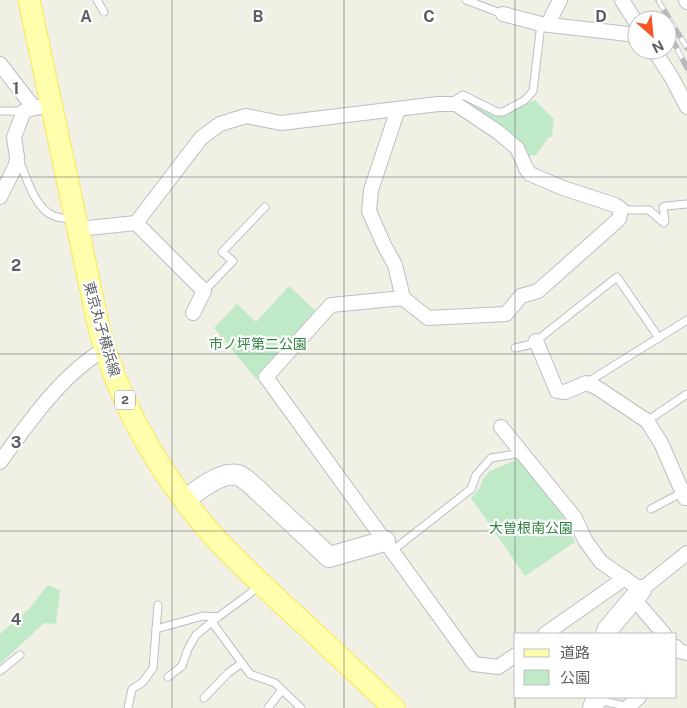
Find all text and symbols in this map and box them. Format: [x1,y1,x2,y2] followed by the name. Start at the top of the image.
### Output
[80,7,92,26] text: A
[253,7,264,26] text: B
[423,7,435,26] text: C
[595,7,607,26] text: D
[627,10,677,60] north arrow
[649,37,666,56] text: N
[13,79,19,98] text: 1
[11,256,21,275] text: 2
[81,280,123,378] street label: 東京丸子横浜線
[209,336,307,352] park label: 市ノ坪第二公園
[115,390,135,410] road number: 2
[11,433,21,452] text: 3
[489,520,573,536] park label: 大曽根南公園
[11,610,22,629] text: 4
[514,633,677,698] legend
[560,644,590,661] text: 道路
[560,669,590,686] text: 公園

